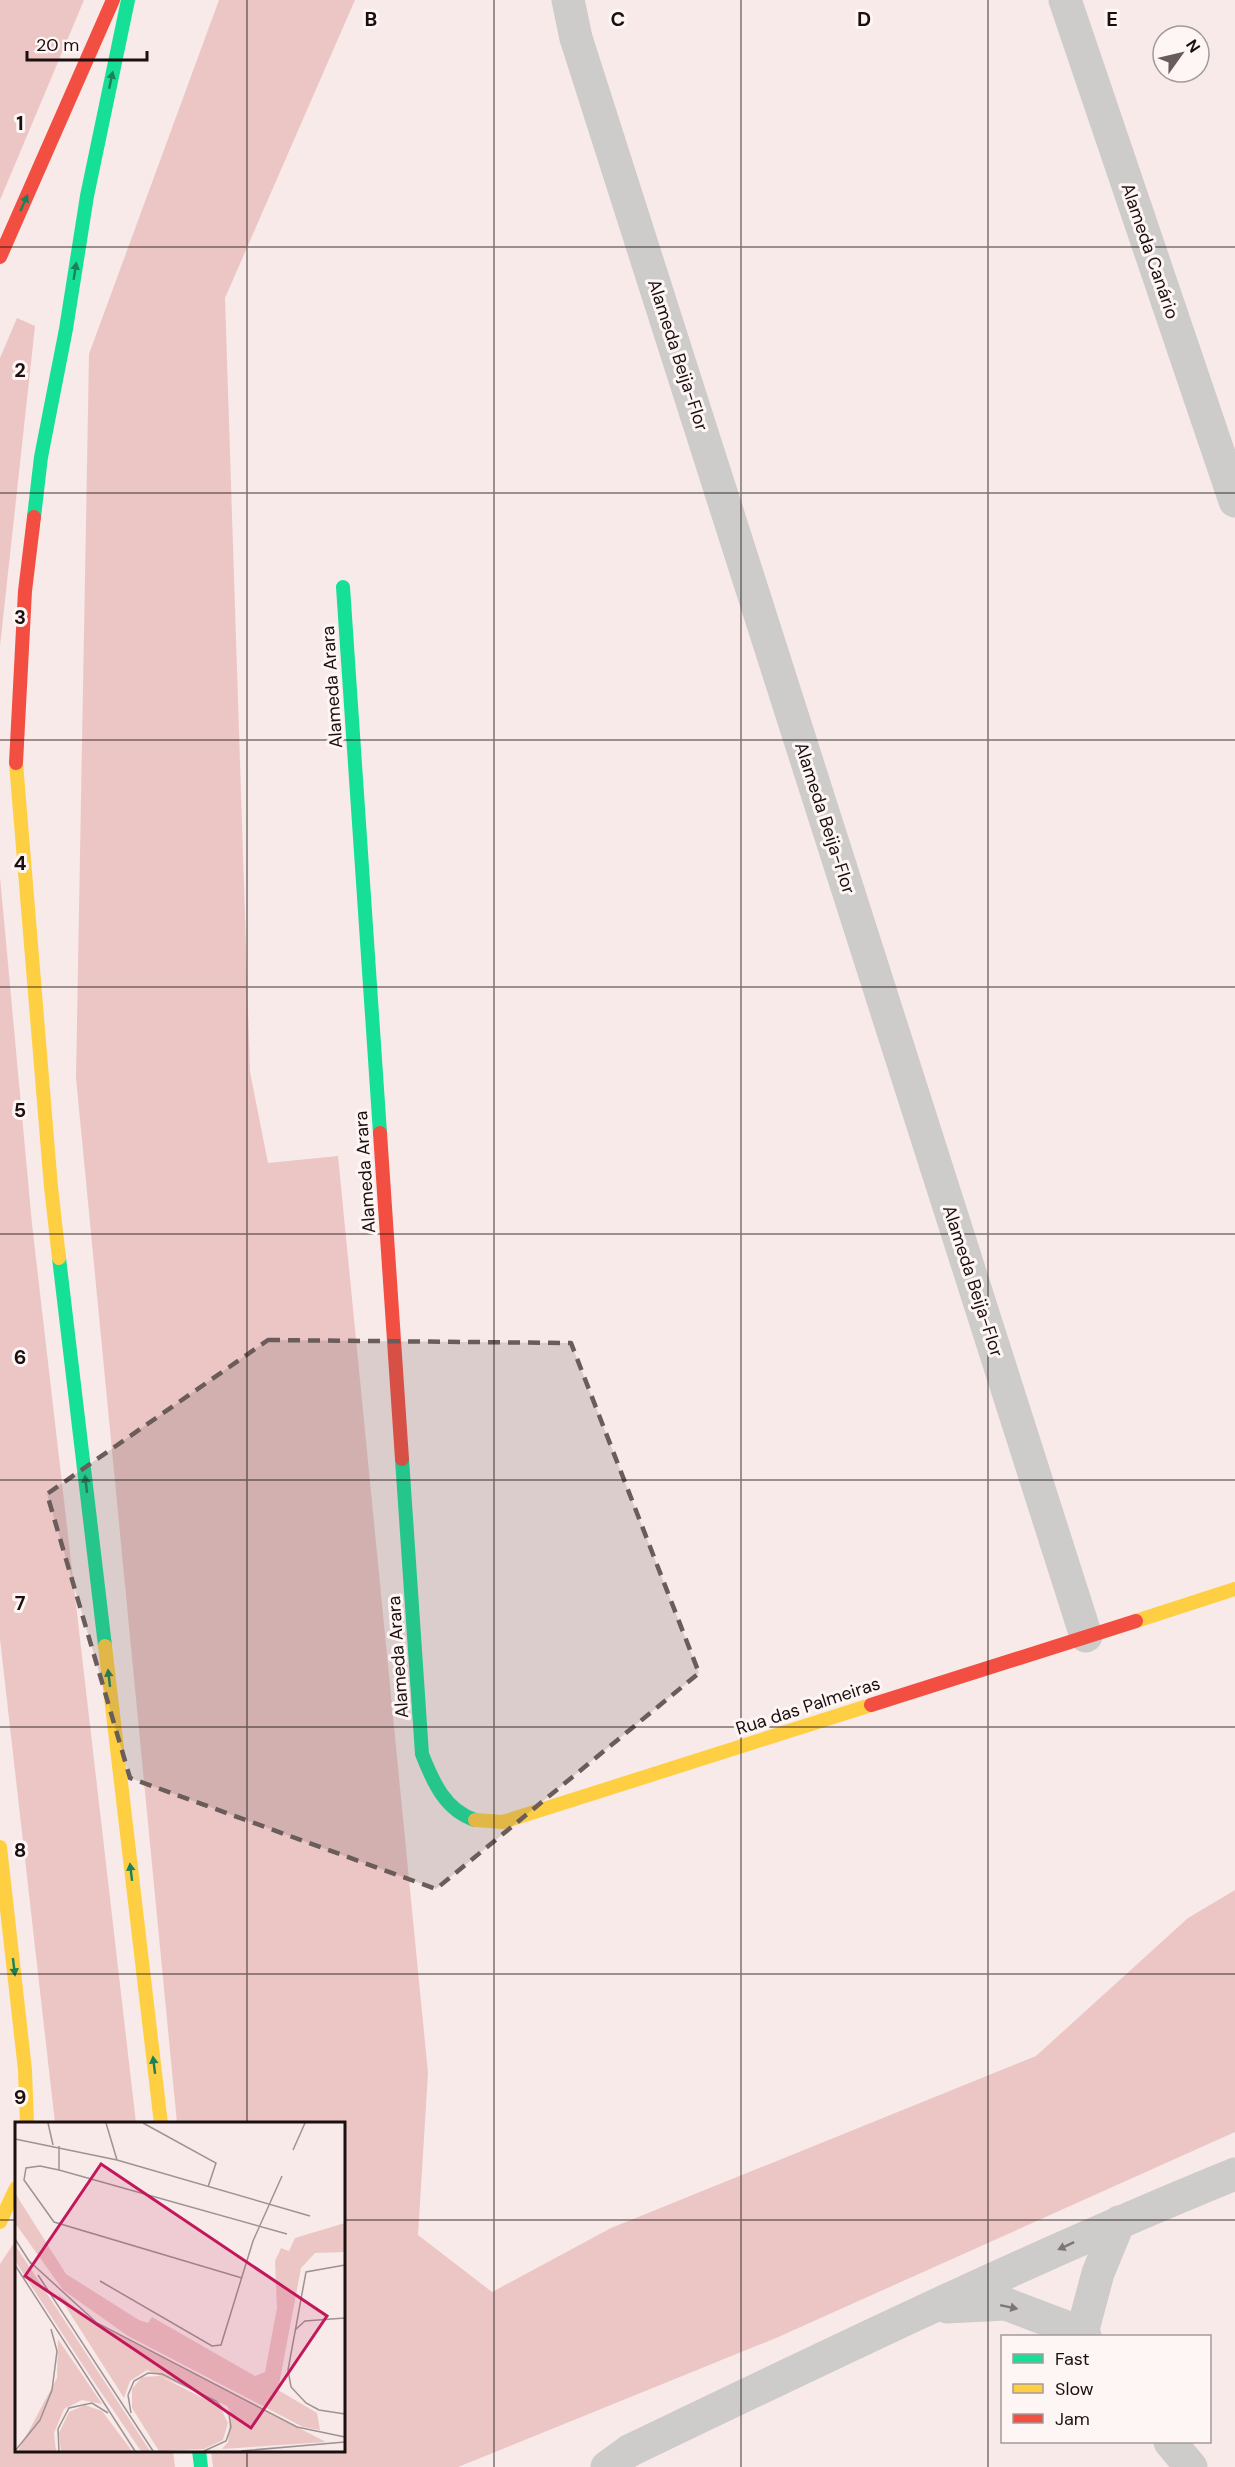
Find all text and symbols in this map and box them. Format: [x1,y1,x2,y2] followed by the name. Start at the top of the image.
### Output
[365,6,377,32] text: B
[611,6,625,32] text: C
[857,6,871,32] text: D
[1106,6,1118,32] text: E
[27,24,147,62] scale bar
[1151,24,1211,84] north arrow
[36,33,79,57] text: 20 m
[1181,35,1205,57] text: N
[107,70,116,89] one-way arrow
[16,110,24,136] text: 1
[1115,180,1185,322] street label: Alameda Canário
[19,194,29,212] one-way arrow
[71,262,80,281] one-way arrow
[642,276,714,434] street label: Alameda Beija-Flor
[14,357,26,383] text: 2
[14,604,26,630] text: 3
[316,625,348,749] street label: Alameda Arara
[789,739,861,897] street label: Alameda Beija-Flor
[14,850,27,876] text: 4
[14,1097,26,1123] text: 5
[349,1110,381,1234] street label: Alameda Arara
[937,1202,1009,1360] street label: Alameda Beija-Flor
[14,1344,26,1370] text: 6
[81,1475,91,1494] one-way arrow
[15,1590,26,1616] text: 7
[382,1595,414,1719] street label: Alameda Arara
[104,1668,113,1687] one-way arrow
[733,1671,883,1741] street label: Rua das Palmeiras
[14,1837,26,1863] text: 8
[126,1862,136,1881] one-way arrow
[9,1958,19,1977] one-way arrow
[149,2056,159,2075] one-way arrow
[14,2084,26,2110] text: 9
[15,2122,345,2452] inset map
[1058,2241,1075,2250] one-way arrow
[1000,2303,1019,2312] one-way arrow
[1001,2335,1211,2443] legend
[1055,2347,1090,2371] text: Fast
[1055,2377,1094,2401] text: Slow
[1055,2407,1090,2431] text: Jam

